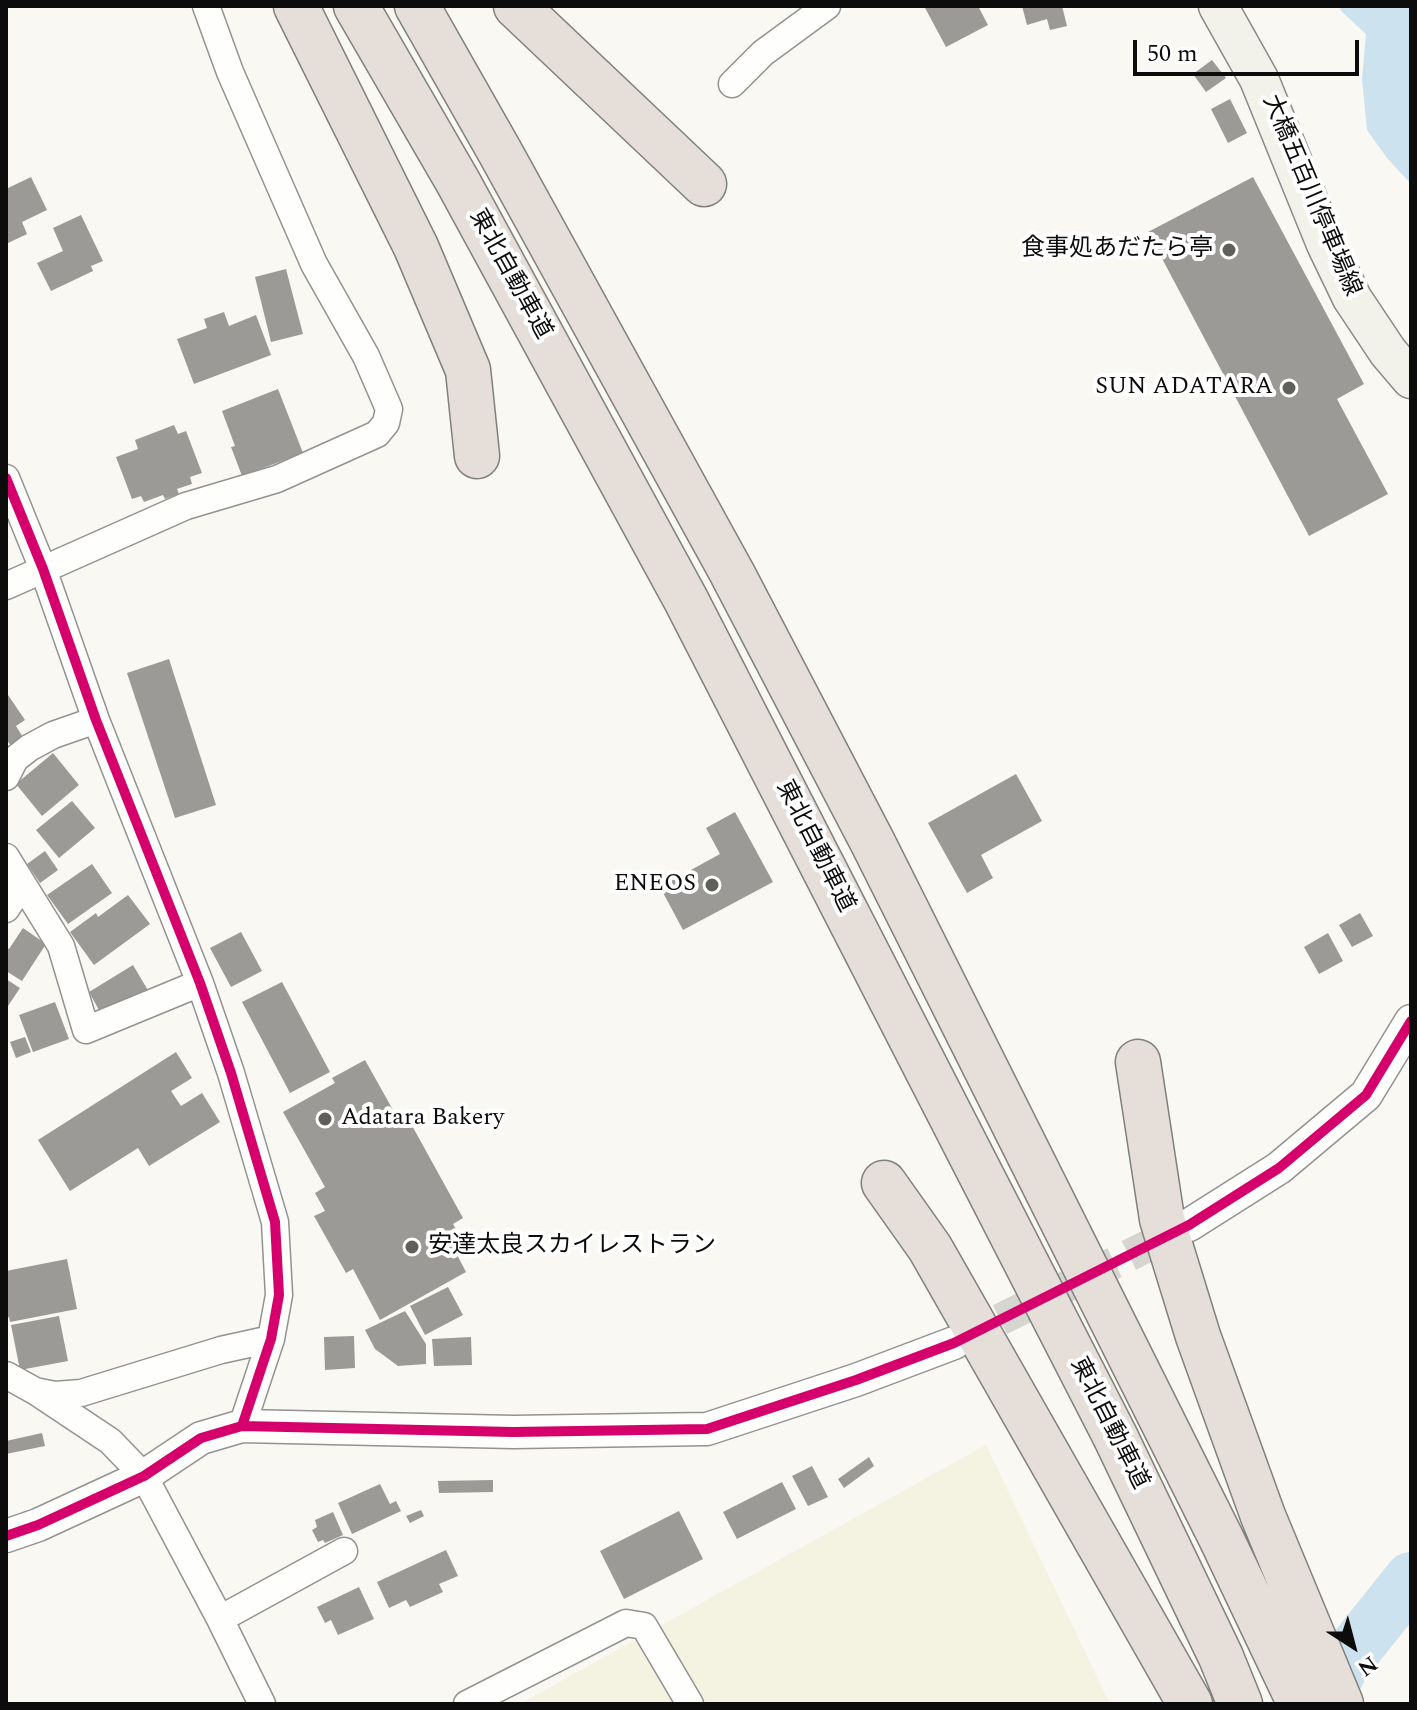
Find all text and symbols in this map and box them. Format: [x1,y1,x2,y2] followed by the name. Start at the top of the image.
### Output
[1137,24,1363,74] scale bar
[1147,36,1198,72] text: 50 m
[1255,91,1365,301] street label: 大橋五百川停車場線
[461,205,557,345] street label: 東北自動車道
[1021,236,1213,264] place label: 食事処あだたら亭
[1220,241,1238,259] marker: 食事処あだたら亭
[1095,374,1273,402] place label: SUN ADATARA
[1280,379,1298,397] marker: SUN ADATARA
[768,776,860,918] street label: 東北自動車道
[614,871,696,899] place label: ENEOS
[703,876,721,894] marker: ENEOS
[341,1105,504,1133] place label: Adatara Bakery
[316,1110,334,1128] marker: Adatara Bakery
[428,1233,716,1261] place label: 安達太良スカイレストラン
[403,1238,421,1256] marker: 安達太良スカイレストラン
[1062,1353,1154,1495] street label: 東北自動車道
[1313,1606,1393,1686] north arrow
[1350,1647,1384,1684] text: N

